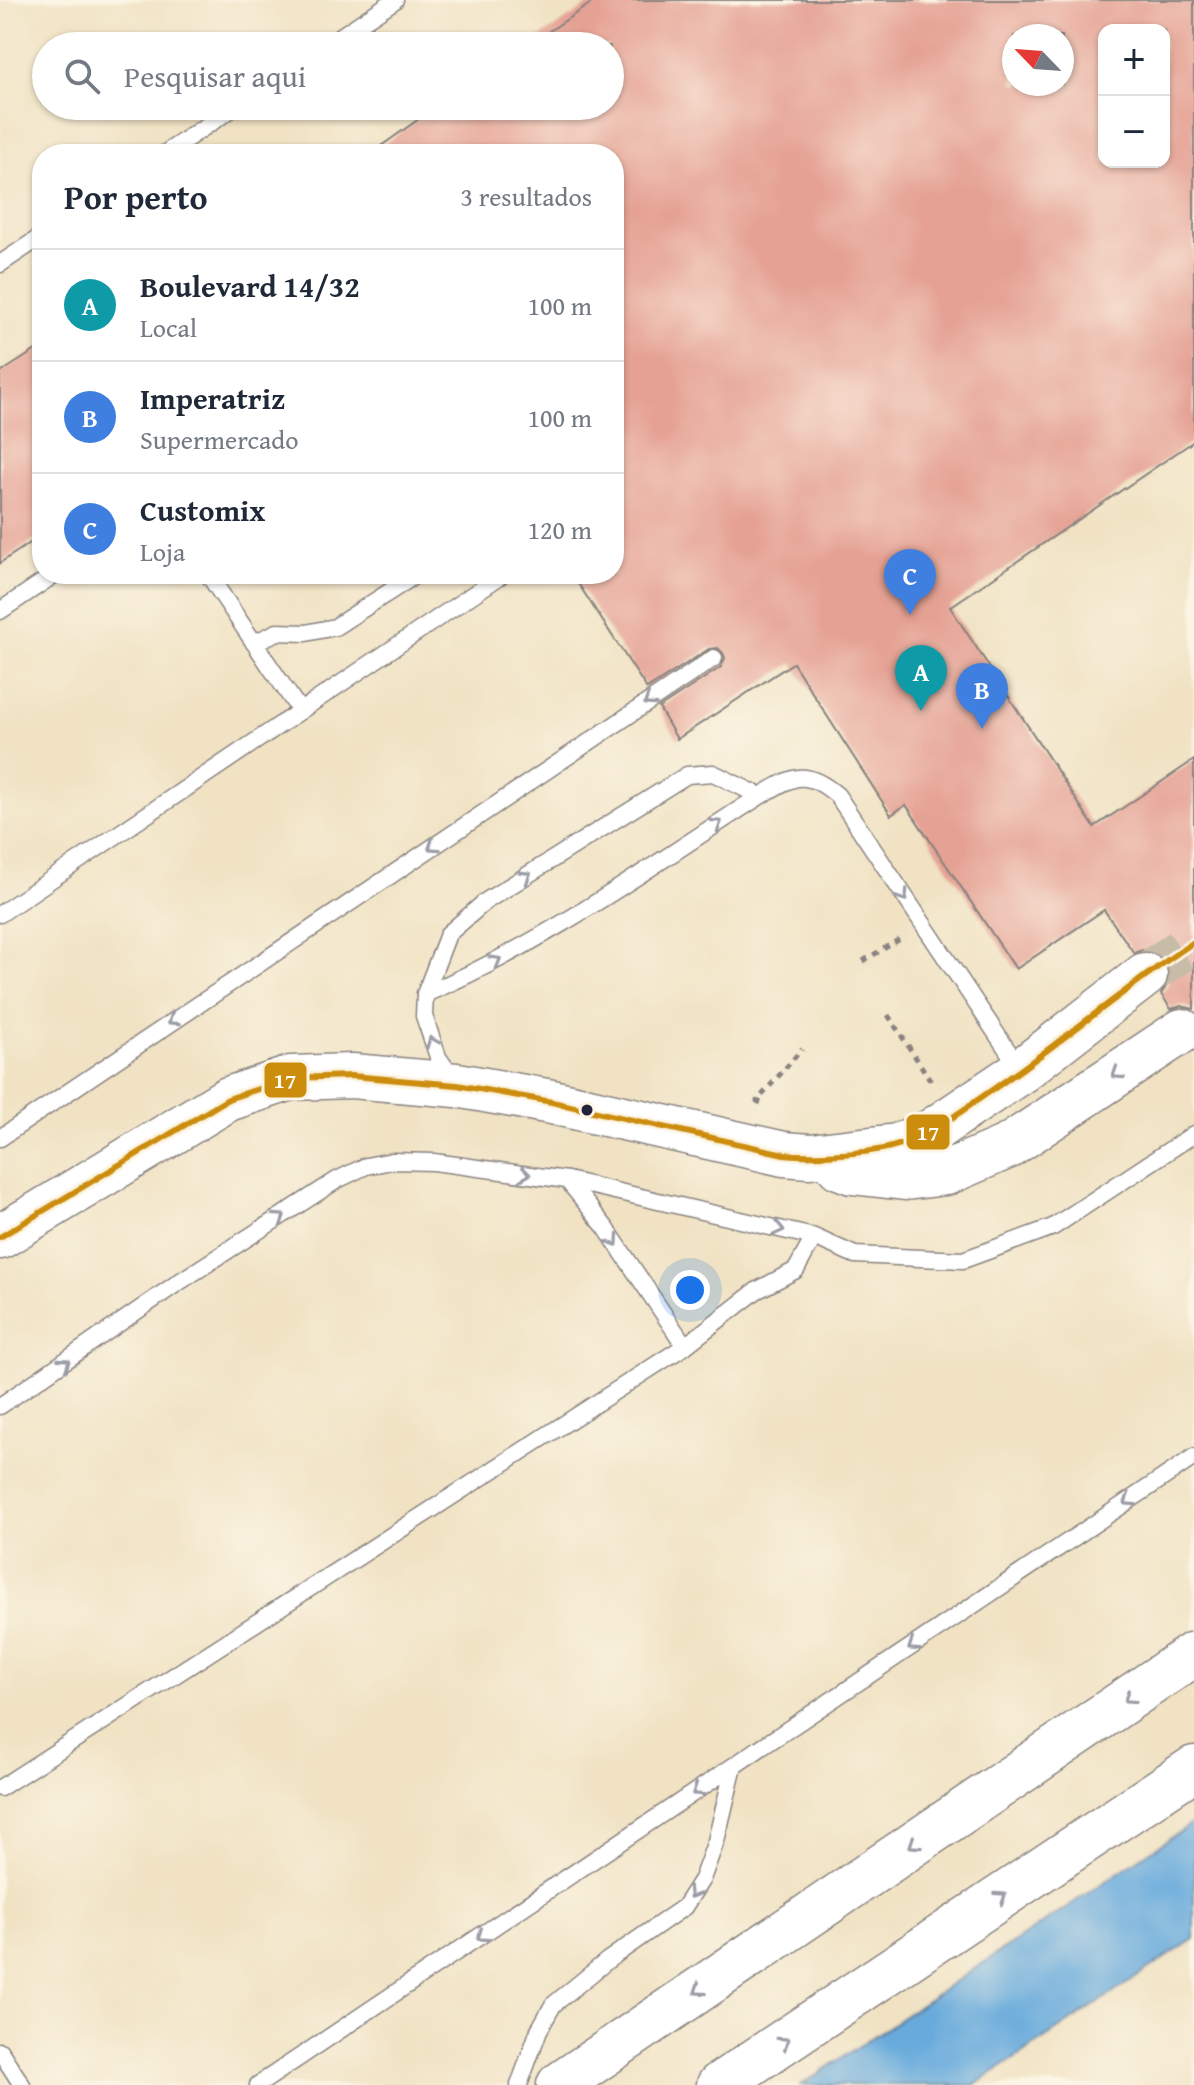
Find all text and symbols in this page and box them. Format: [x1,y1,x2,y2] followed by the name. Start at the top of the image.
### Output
[1002,24,1074,96] north arrow
[1098,24,1170,168] map controls
[1098,24,1170,96] button: +
[32,32,624,120] search box
[60,54,104,98] icon: search
[124,54,306,98] text: Pesquisar aqui
[1098,96,1170,168] button: −
[64,172,208,221] text: Por perto
[461,177,592,216] text: 3 resultados
[140,264,360,308] text: Boulevard 14/32
[82,286,98,325] text: A
[527,286,592,325] text: 100 m
[140,308,197,347] text: Local
[140,376,285,420] text: Imperatriz
[82,398,98,437] text: B
[527,398,592,437] text: 100 m
[140,420,298,459] text: Supermercado
[140,488,265,532] text: Customix
[83,510,97,549] text: C
[527,510,592,549] text: 120 m
[140,532,185,571] text: Loja
[884,549,936,615] pin: C
[895,645,947,711] pin: A
[956,663,1008,729] pin: B
[644,691,658,706] one-way arrow
[708,819,722,834] one-way arrow
[428,836,442,851] one-way arrow
[517,870,532,885] one-way arrow
[893,888,908,902] one-way arrow
[487,955,502,971] one-way arrow
[168,1011,182,1026] one-way arrow
[425,1036,442,1050] one-way arrow
[263,1061,308,1099] line badge: 17
[274,1064,296,1096] text: 17
[1112,1065,1126,1080] one-way arrow
[579,1102,595,1118] unlabelled marker
[905,1113,951,1151] line badge: 17
[917,1116,939,1148] text: 17
[518,1165,532,1182] one-way arrow
[272,1212,286,1227] one-way arrow
[771,1220,785,1237] one-way arrow
[605,1233,620,1247] one-way arrow
[670,1270,710,1310] your location
[56,1358,70,1373] one-way arrow
[1124,1491,1138,1506] one-way arrow
[908,1636,922,1651] one-way arrow
[1124,1688,1138,1703] one-way arrow
[692,1781,706,1796] one-way arrow
[909,1834,923,1849] one-way arrow
[688,1884,703,1898] one-way arrow
[992,1892,1006,1907] one-way arrow
[476,1926,490,1941] one-way arrow
[693,1980,708,1995] one-way arrow
[776,2036,790,2051] one-way arrow

